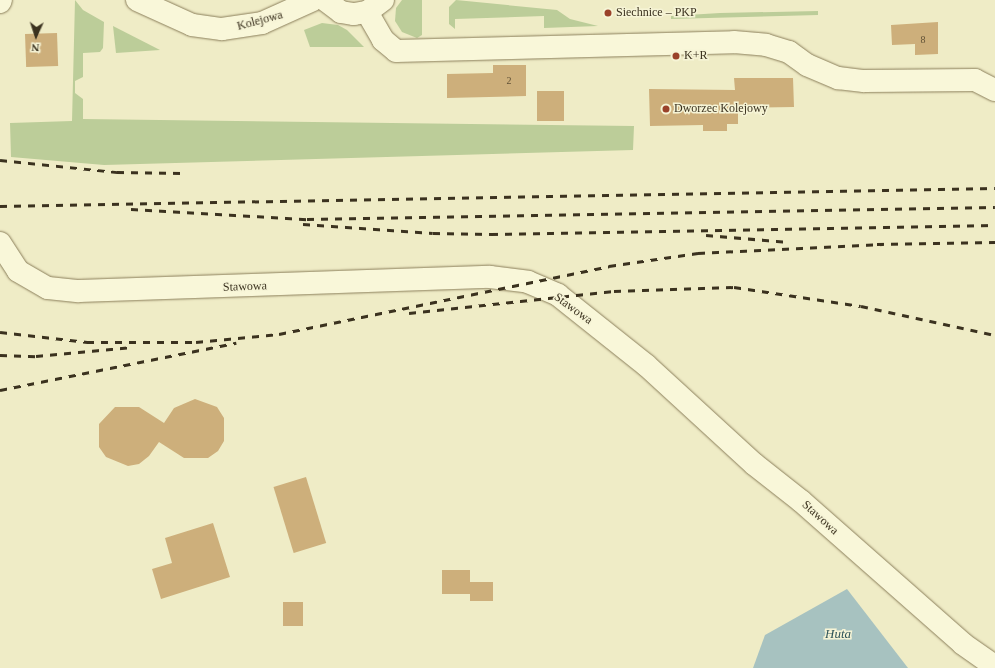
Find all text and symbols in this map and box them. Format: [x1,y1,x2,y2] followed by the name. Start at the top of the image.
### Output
[616,6,697,20] place label: Siechnice – PKP
[236,8,284,34] street label: Kolejowa
[603,8,613,18] marker: Siechnice – PKP
[16,16,56,56] north arrow
[920,34,926,46] house number: 8
[31,42,40,54] text: N
[684,49,707,63] place label: K+R
[671,51,681,61] marker: K+R
[506,75,512,87] house number: 2
[674,102,768,116] place label: Dworzec Kolejowy
[661,104,671,114] marker: Dworzec Kolejowy
[223,279,267,295] street label: Stawowa
[551,290,595,328] street label: Stawowa
[799,498,841,538] street label: Stawowa
[825,626,851,642] water label: Huta

